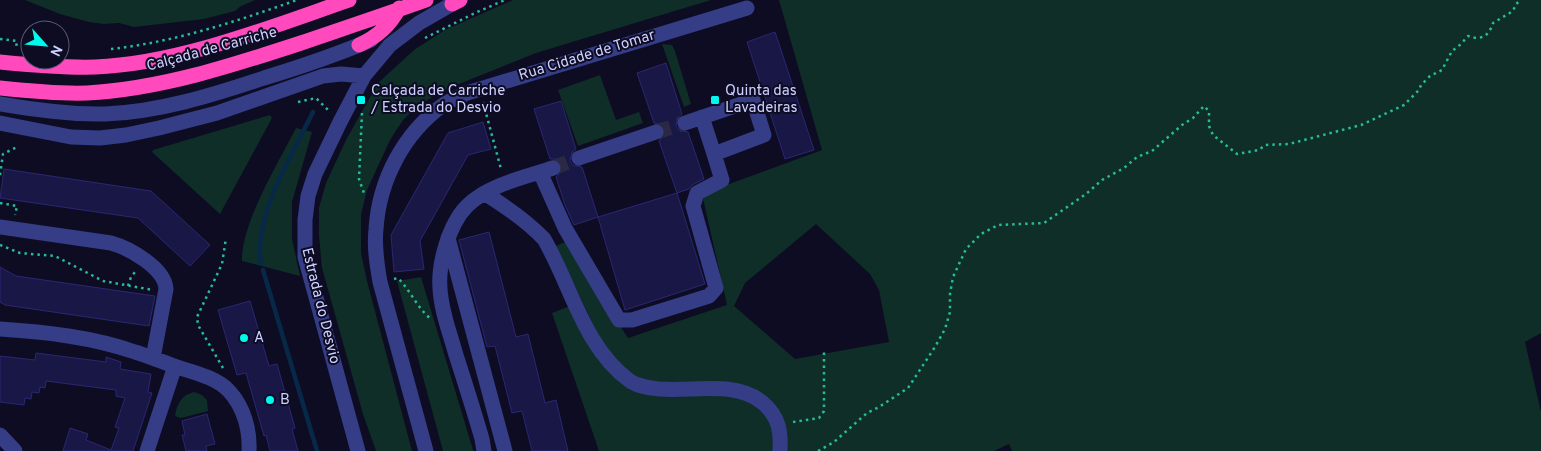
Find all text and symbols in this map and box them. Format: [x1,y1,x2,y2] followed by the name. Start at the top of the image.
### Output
[20,20,70,70] north arrow
[145,23,279,77] street label: Calçada de Carriche
[517,26,658,86] street label: Rua Cidade de Tomar
[45,42,65,59] text: N
[370,82,505,118] place label: Calçada de Carriche / Estrada do Desvio
[725,82,798,118] place label: Quinta das Lavadeiras
[355,94,367,106] marker: Calçada de Carriche / Estrada do Desvio
[709,94,721,106] marker: Quinta das Lavadeiras
[296,246,344,366] street label: Estrada do Desvio
[254,329,264,348] place label: A
[238,332,250,344] marker: A
[280,391,290,410] place label: B
[264,394,276,406] marker: B

